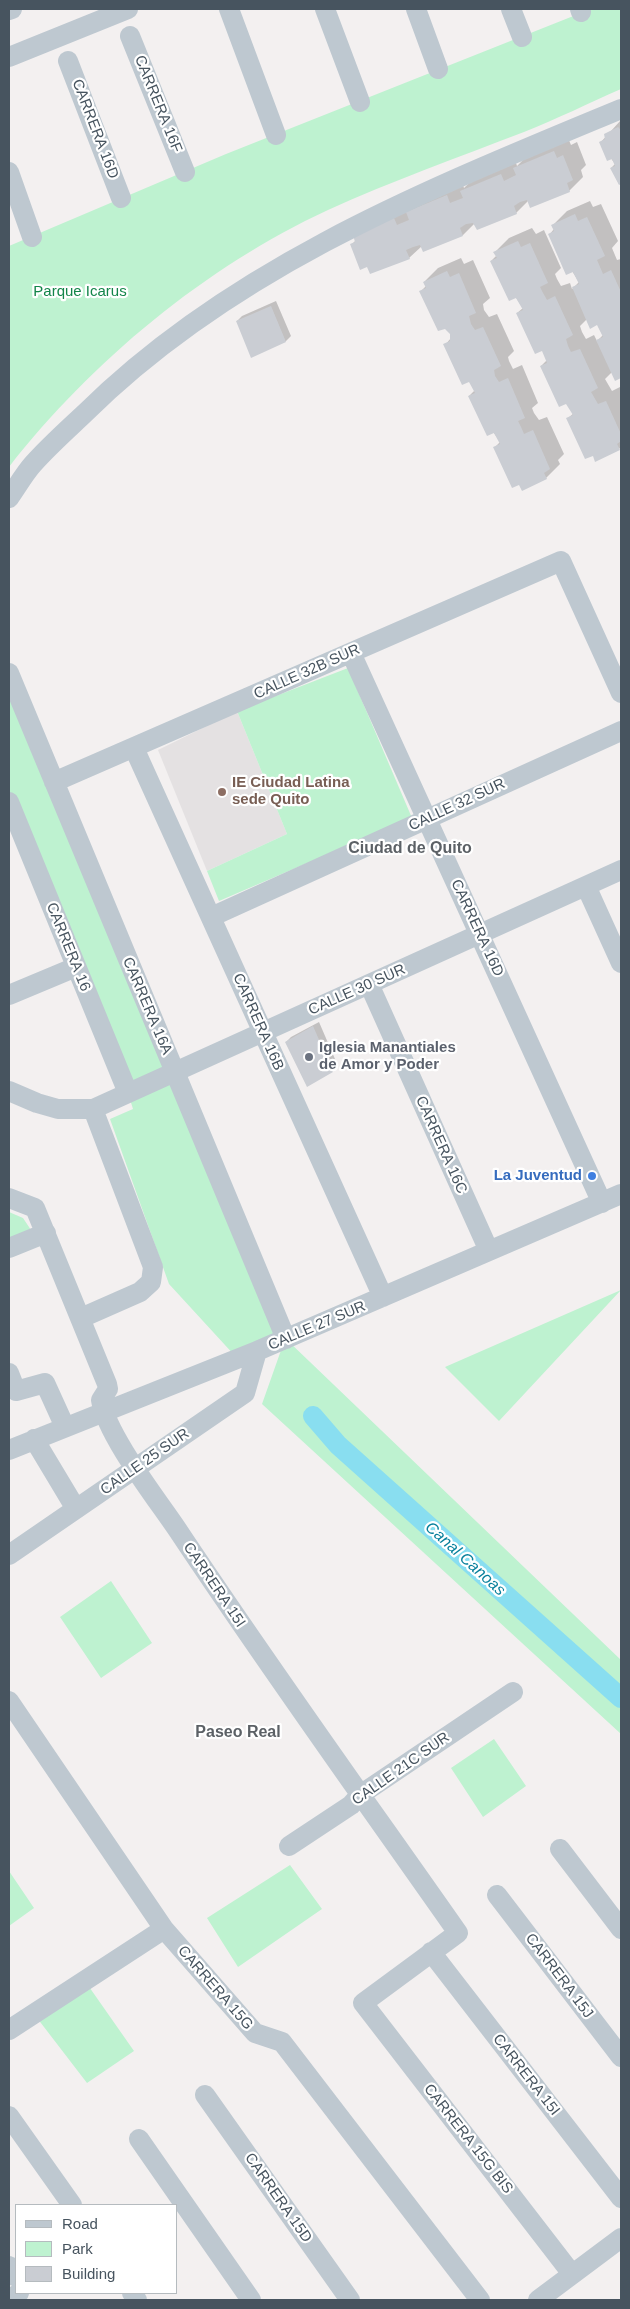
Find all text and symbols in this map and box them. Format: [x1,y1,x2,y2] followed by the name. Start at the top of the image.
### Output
[130,53,186,155] street label: CARRERA 16F
[68,77,122,181] street label: CARRERA 16D
[33,283,127,301] park label: Parque Icarus
[251,641,363,703] street label: CALLE 32B SUR
[232,774,350,809] place label: IE Ciudad Latina sede Quito
[406,775,508,835] street label: CALLE 32 SUR
[216,786,228,798] marker: IE Ciudad Latina sede Quito
[348,839,472,859] district label: Ciudad de Quito
[447,877,507,979] street label: CARRERA 16D
[42,900,94,994] street label: CARRERA 16
[118,955,176,1057] street label: CARRERA 16A
[306,961,408,1019] street label: CALLE 30 SUR
[229,971,287,1073] street label: CARRERA 16B
[319,1039,456,1074] place label: Iglesia Manantiales de Amor y Poder
[303,1051,315,1063] marker: Iglesia Manantiales de Amor y Poder
[411,1093,471,1197] street label: CARRERA 16C
[494,1167,582,1185] place label: La Juventud
[586,1170,598,1182] marker: La Juventud
[266,1297,368,1355] street label: CALLE 27 SUR
[97,1425,193,1499] street label: CALLE 25 SUR
[421,1518,509,1600] water label: Canal Canoas
[179,1539,249,1631] street label: CARRERA 15I
[195,1723,281,1743] district label: Paseo Real
[349,1729,453,1809] street label: CALLE 21C SUR
[521,1930,597,2022] street label: CARRERA 15J
[173,1942,257,2034] street label: CARRERA 15G
[489,2031,563,2119] street label: CARRERA 15I
[420,2081,516,2197] street label: CARRERA 15G BIS
[241,2150,315,2246] street label: CARRERA 15D
[15,2204,178,2294] legend
[62,2215,98,2232] text: Road
[62,2240,93,2257] text: Park
[62,2265,115,2282] text: Building

